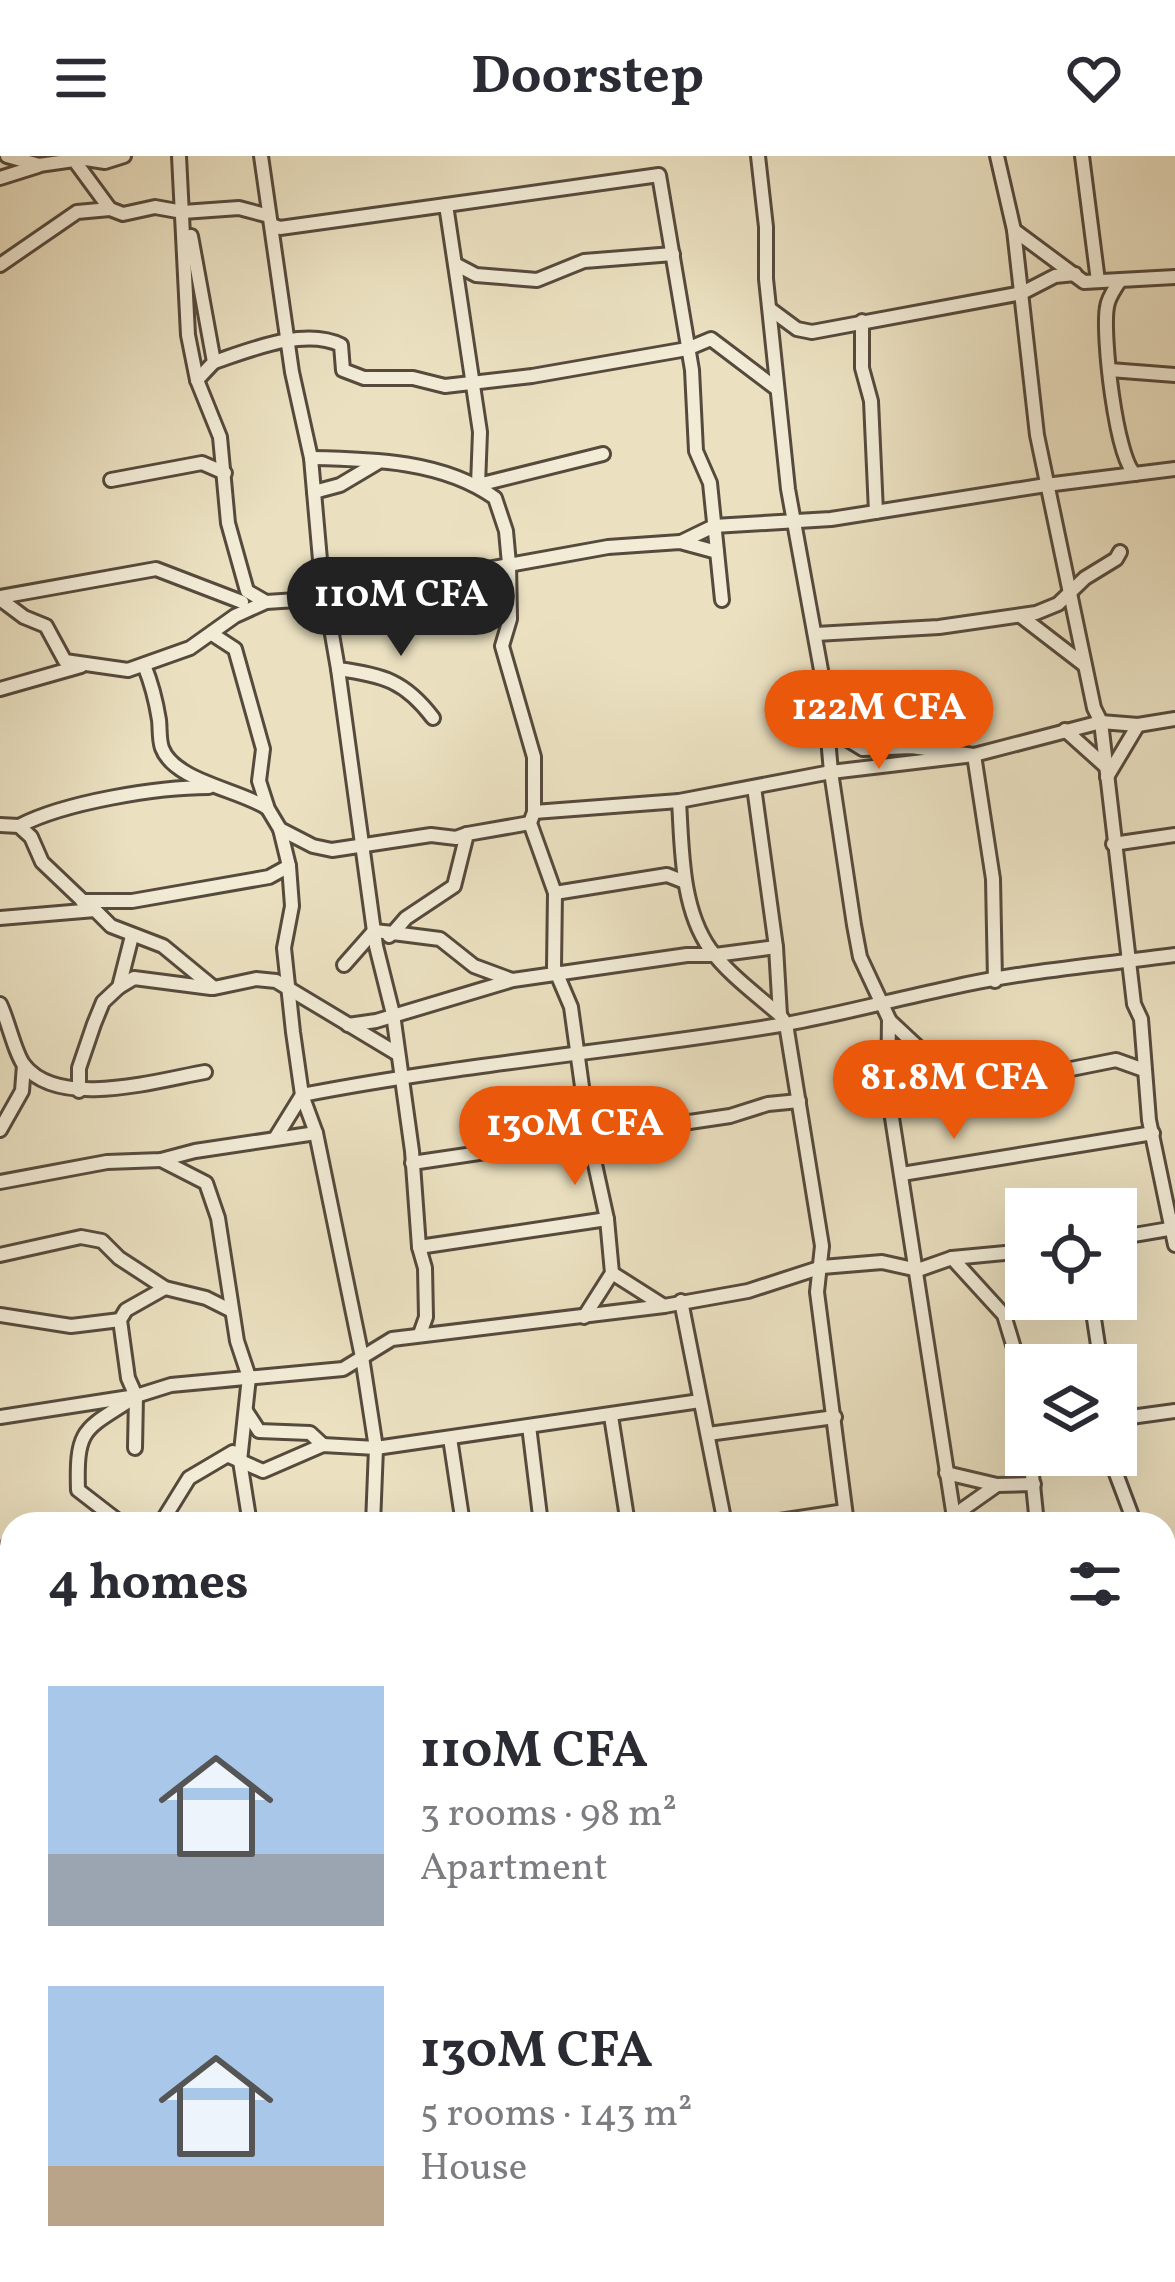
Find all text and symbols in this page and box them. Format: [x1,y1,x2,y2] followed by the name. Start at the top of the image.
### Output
[471,41,704,116] text: Doorstep
[48,45,114,111] icon: menu
[1061,45,1127,111] icon: heart
[277,557,525,659] pin: 110M CFA
[314,569,488,623] text: 110M CFA
[755,670,1003,772] pin: 122M CFA
[791,682,967,736] text: 122M CFA
[817,1040,1091,1142] pin: 81.8M CFA
[860,1052,1048,1106] text: 81.8M CFA
[451,1086,699,1188] pin: 130M CFA
[486,1098,664,1152] text: 130M CFA
[1005,1188,1137,1476] map controls
[1005,1188,1137,1320] button: locate
[1005,1344,1137,1476] button: layers
[48,1549,249,1620] text: 4 homes
[1062,1551,1128,1617] icon: filters
[420,1717,648,1788] text: 110M CFA
[144,1734,288,1878] icon: home
[420,1788,677,1842] text: 3 rooms · 98 m²
[420,1842,608,1896] text: Apartment
[420,2017,653,2088] text: 130M CFA
[144,2034,288,2178] icon: home
[420,2088,692,2142] text: 5 rooms · 143 m²
[420,2142,527,2196] text: House

